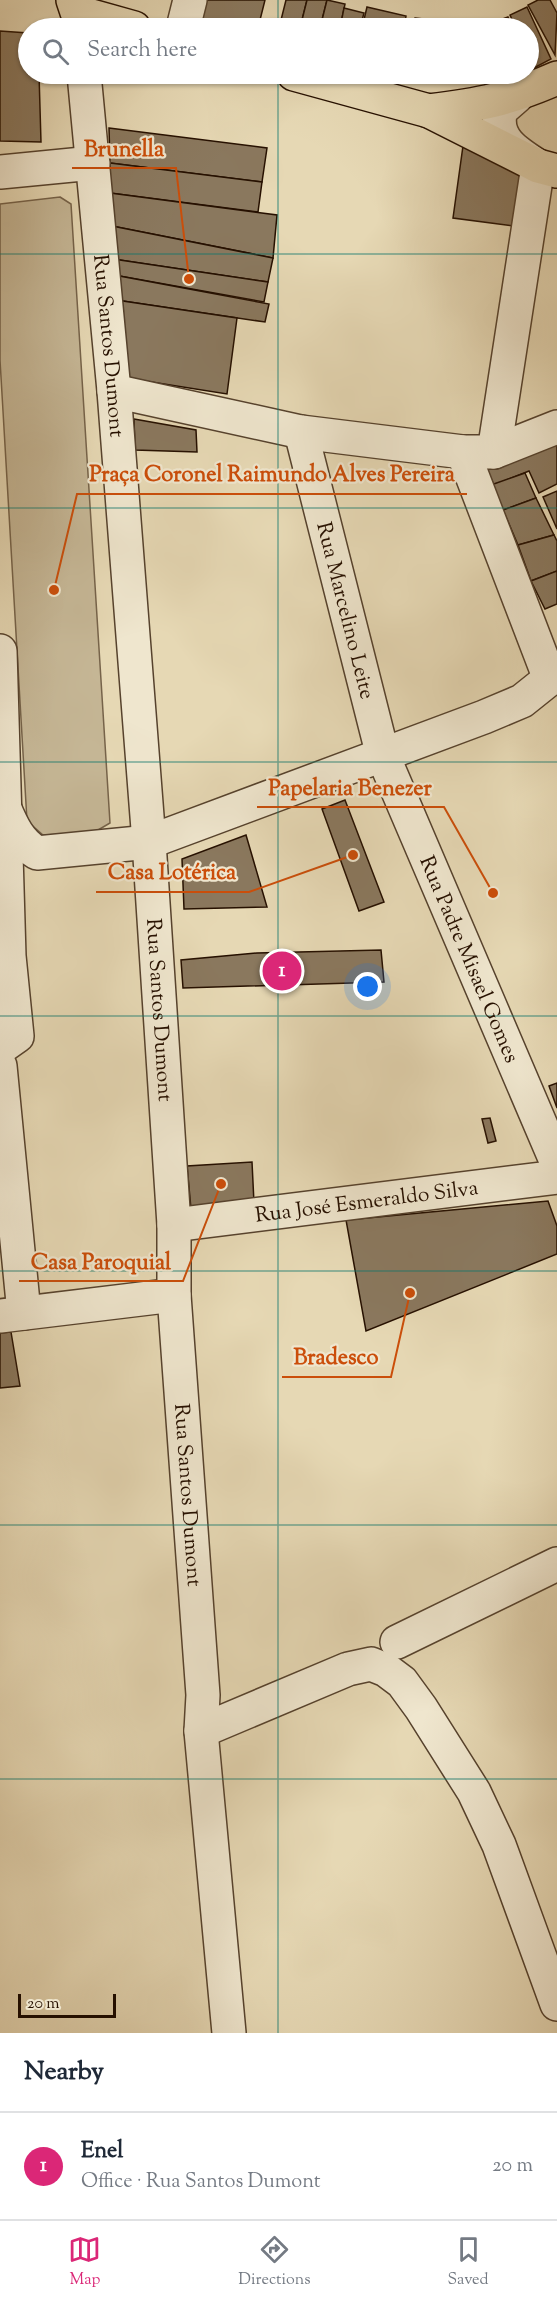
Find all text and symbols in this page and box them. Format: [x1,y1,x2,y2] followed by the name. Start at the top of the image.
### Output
[18,18,539,84] search box
[39,35,72,68] icon: search
[87,35,197,67] text: Search here
[72,128,176,168] callout: Brunella
[84,135,165,167] text: Brunella
[84,253,131,438] street label: Rua Santos Dumont
[77,454,467,494] callout: Praça Coronel Raimundo Alves Pereira
[89,460,456,492] text: Praça Coronel Raimundo Alves Pereira
[307,519,381,703] street label: Rua Marcelino Leite
[257,767,444,807] callout: Papelaria Benezer
[268,774,433,806] text: Papelaria Benezer
[96,852,249,892] callout: Casa Lotérica
[410,852,525,1068] street label: Rua Padre Misael Gomes
[108,858,237,890] text: Casa Lotérica
[137,917,179,1103] street label: Rua Santos Dumont
[262,948,302,994] pin: 1
[353,972,382,1001] your location
[253,1174,480,1232] street label: Rua José Esmeraldo Silva
[19,1241,183,1281] callout: Casa Paroquial
[31,1248,172,1280] text: Casa Paroquial
[282,1337,391,1377] callout: Bradesco
[293,1343,379,1375] text: Bradesco
[165,1402,208,1588] street label: Rua Santos Dumont
[18,1991,116,2018] scale bar
[27,1993,60,2016] text: 20 m
[24,2054,104,2091] text: Nearby
[81,2136,123,2168] text: Enel
[40,2152,47,2181] text: 1
[492,2152,533,2181] text: 20 m
[81,2168,321,2197] text: Office · Rua Santos Dumont
[68,2233,101,2292] tab: Map
[238,2233,311,2292] tab: Directions
[447,2233,489,2292] tab: Saved

